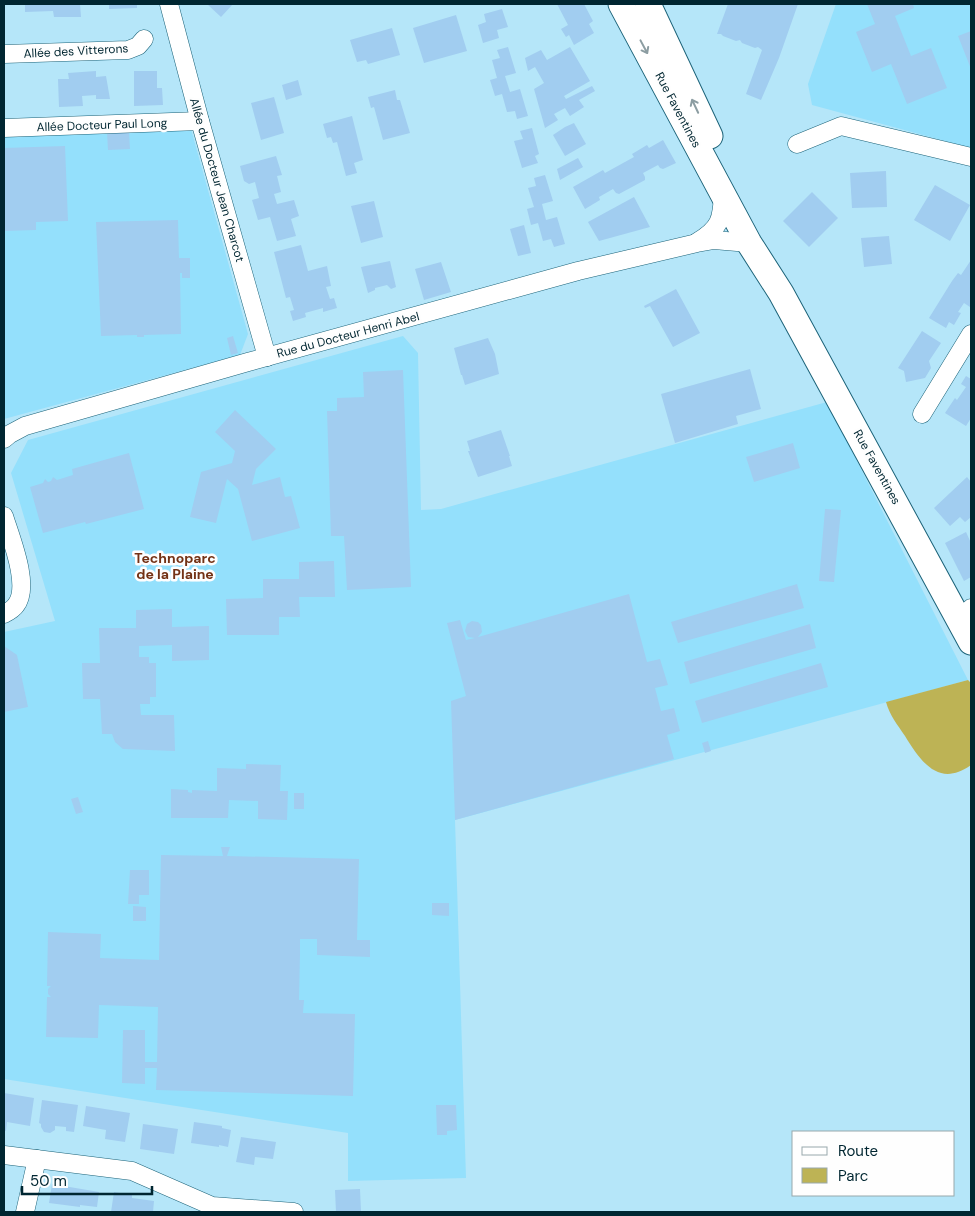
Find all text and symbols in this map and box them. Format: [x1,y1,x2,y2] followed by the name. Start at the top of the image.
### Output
[639,39,649,54] one-way arrow
[23,40,129,62] street label: Allée des Vitterons
[651,69,705,151] street label: Rue Faventines
[186,96,248,264] street label: Allée du Docteur Jean Charcot
[690,98,700,113] one-way arrow
[36,115,168,135] street label: Allée Docteur Paul Long
[275,308,421,362] street label: Rue du Docteur Henri Abel
[850,427,904,507] street label: Rue Faventines
[134,549,216,583] district label: Technoparc de la Plaine
[792,1131,955,1196] legend
[838,1141,878,1161] text: Route
[22,1164,152,1196] scale bar
[838,1166,868,1186] text: Parc
[30,1171,67,1191] text: 50 m

